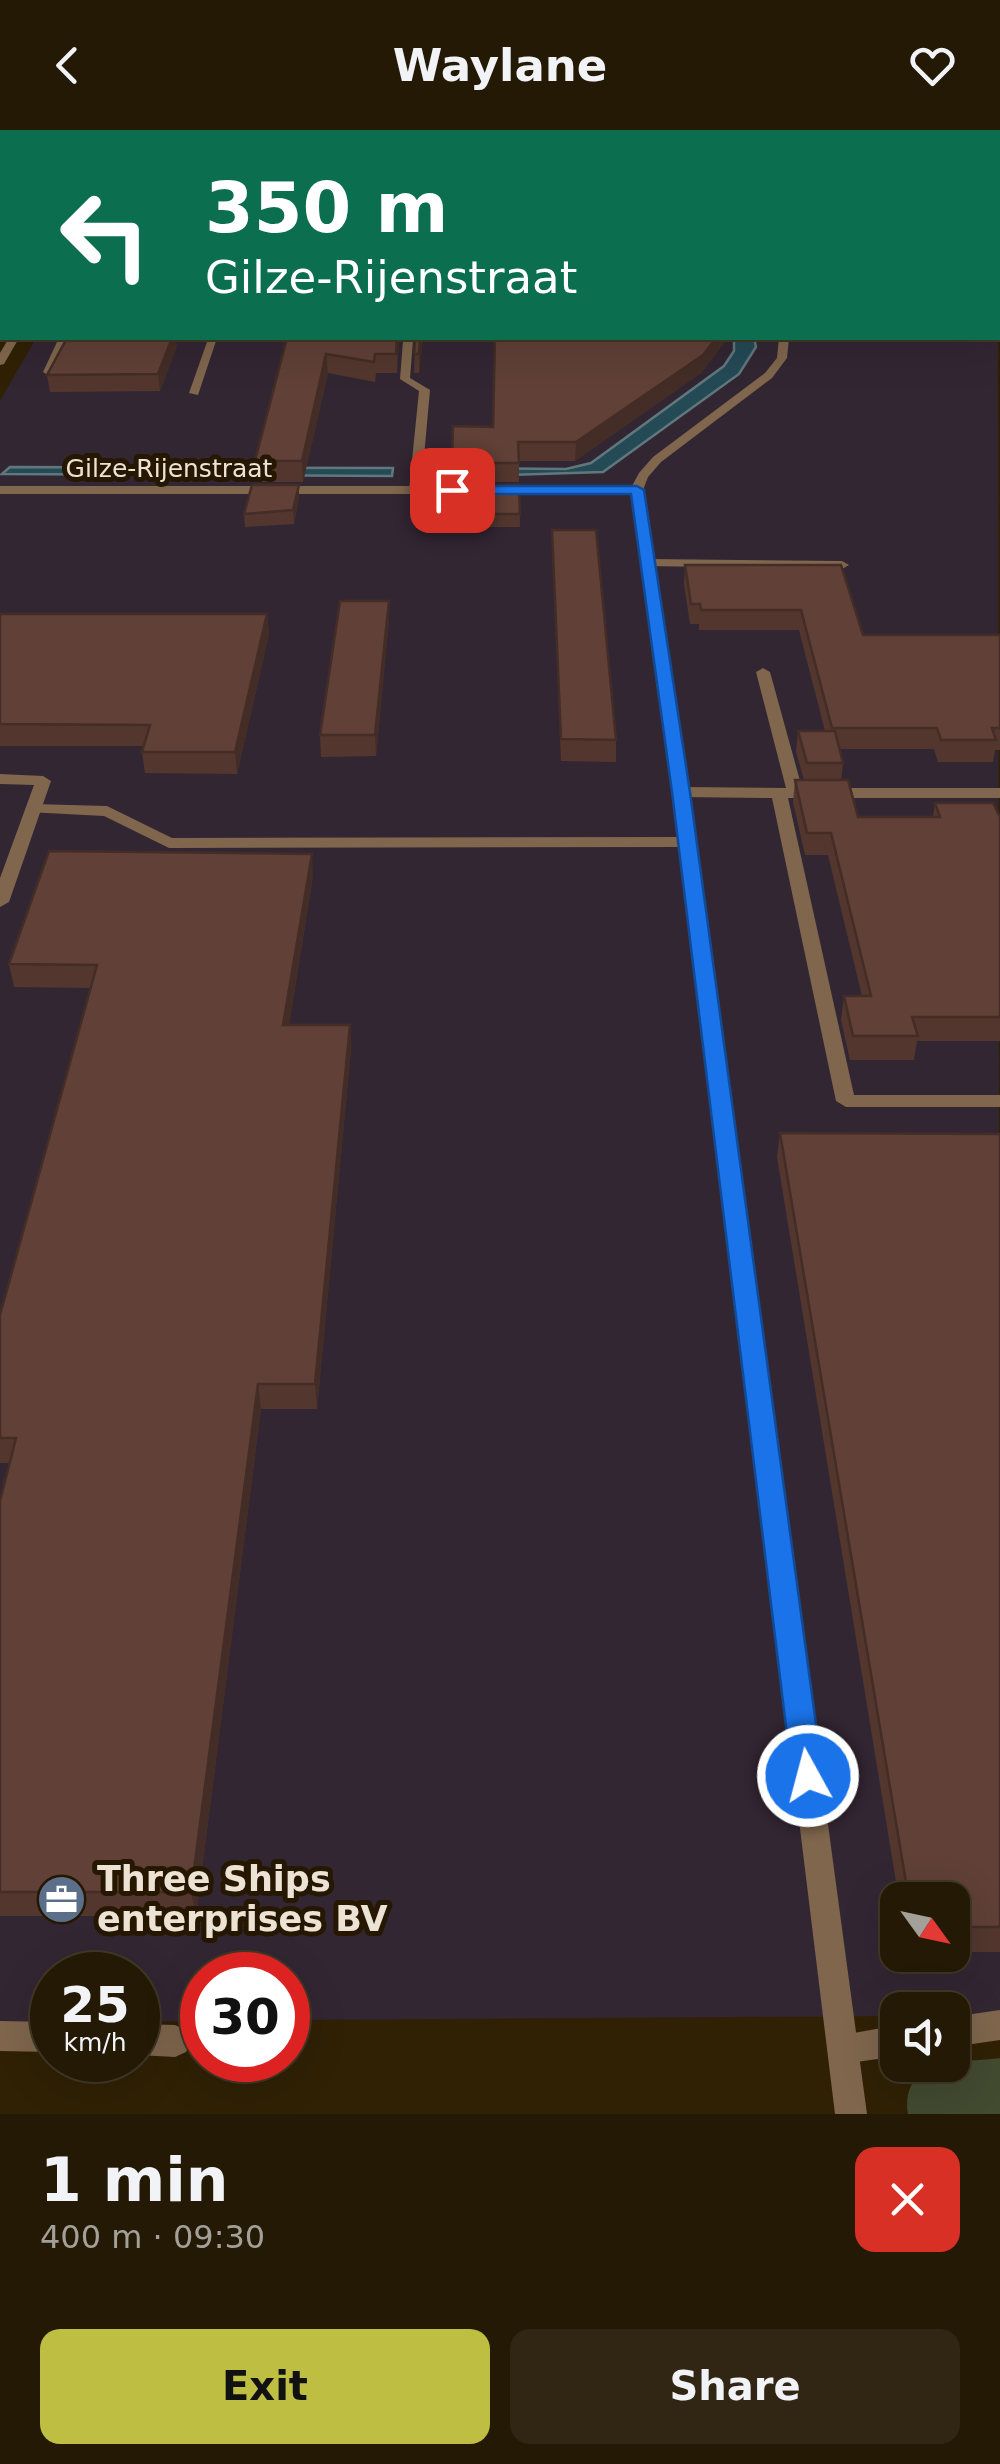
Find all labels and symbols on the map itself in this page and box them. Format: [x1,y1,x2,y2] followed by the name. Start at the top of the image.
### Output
[410,448,495,533] pin
[66,454,273,483] street label: Gilze-Rijenstraat
[756,1724,860,1828] position arrow
[97,1859,388,1939] place label: Three Ships enterprises BV
[36,1873,88,1925] office icon: Three Ships enterprises BV
[880,1882,970,1972] north arrow
[180,1952,310,2082] speed limit sign: 30

